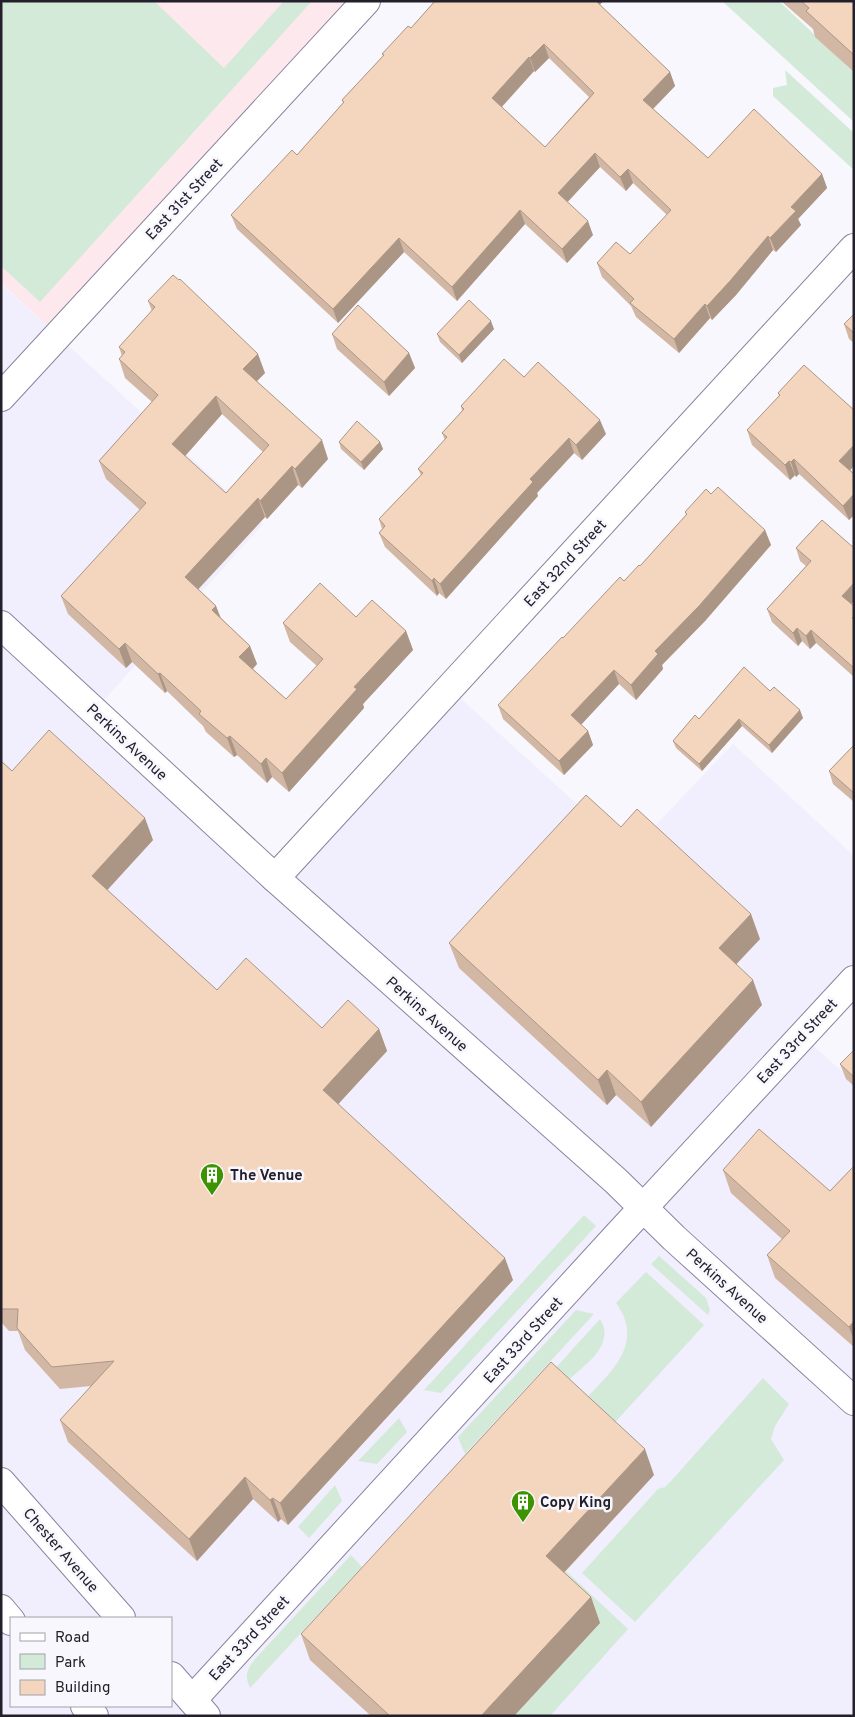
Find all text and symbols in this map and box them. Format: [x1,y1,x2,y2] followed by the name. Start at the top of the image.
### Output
[142,155,228,245] street label: East 31st Street
[521,516,611,612] street label: East 32nd Street
[82,701,170,785] street label: Perkins Avenue
[381,973,471,1057] street label: Perkins Avenue
[754,995,842,1089] street label: East 33rd Street
[199,1162,225,1196] building icon: The Venue
[230,1167,303,1186] place label: The Venue
[681,1245,771,1329] street label: Perkins Avenue
[480,1294,568,1388] street label: East 33rd Street
[510,1489,536,1523] building icon: Copy King
[540,1494,611,1513] place label: Copy King
[18,1505,102,1597] street label: Chester Avenue
[206,1592,294,1686] street label: East 33rd Street
[10,1617,172,1707] legend
[55,1629,90,1648] text: Road
[55,1654,86,1673] text: Park
[55,1679,110,1698] text: Building

